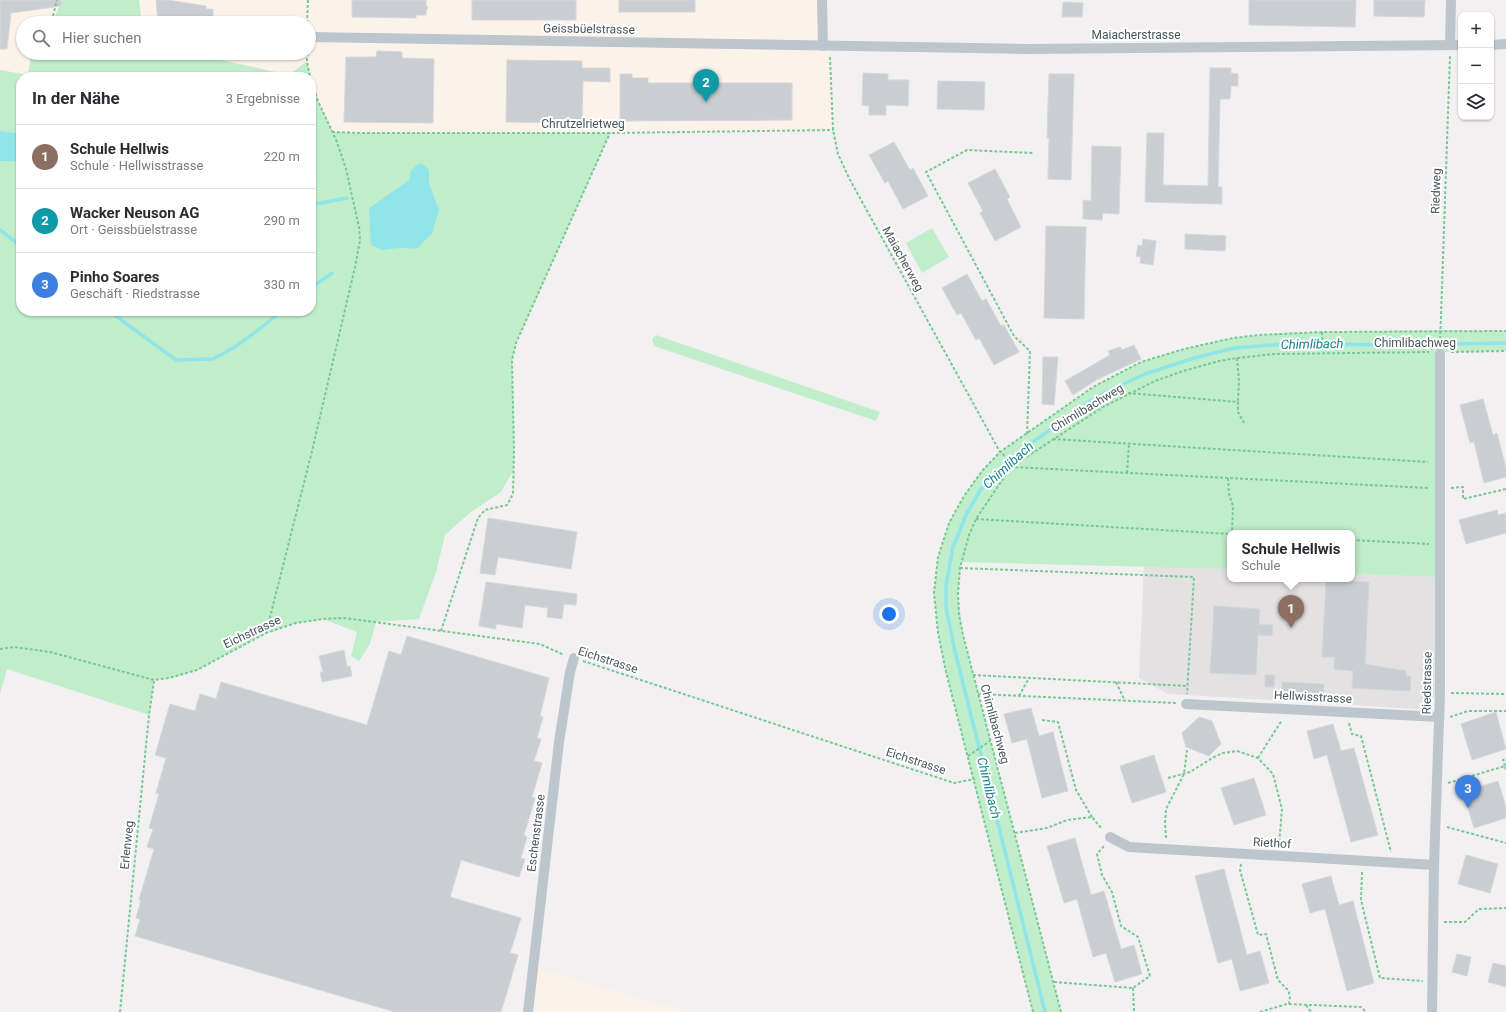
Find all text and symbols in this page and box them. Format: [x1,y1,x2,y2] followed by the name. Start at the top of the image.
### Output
[1458,12,1494,120] map controls
[1458,12,1494,48] button: +
[16,16,316,60] search box
[543,21,635,37] street label: Geissbüelstrasse
[30,27,52,49] icon: search
[1092,28,1181,42] street label: Maiacherstrasse
[62,29,141,47] text: Hier suchen
[1458,48,1494,84] button: −
[693,69,719,102] pin: 2
[1458,84,1494,120] button: layers
[32,88,120,108] text: In der Nähe
[226,91,300,106] text: 3 Ergebnisse
[541,117,625,131] street label: Chrutzelrietweg
[70,140,169,158] text: Schule Hellwis
[41,149,49,164] text: 1
[263,149,300,164] text: 220 m
[70,158,203,173] text: Schule · Hellwisstrasse
[1428,168,1444,214] street label: Riedweg
[70,204,199,222] text: Wacker Neuson AG
[41,213,49,228] text: 2
[263,213,300,228] text: 290 m
[70,222,197,237] text: Ort · Geissbüelstrasse
[879,224,927,294] street label: Maiacherweg
[70,268,160,286] text: Pinho Soares
[41,277,49,292] text: 3
[263,277,300,292] text: 330 m
[70,286,200,301] text: Geschäft · Riedstrasse
[1280,336,1344,352] water label: Chimlibach
[1374,336,1456,350] street label: Chimlibachweg
[1048,381,1126,435] street label: Chimlibachweg
[980,438,1036,492] water label: Chimlibach
[1227,530,1355,582] popup
[1242,540,1340,558] text: Schule Hellwis
[1242,558,1280,573] text: Schule
[1278,595,1304,628] pin: 1
[879,604,899,624] your location
[221,613,283,651] street label: Eichstrasse
[576,644,640,676] street label: Eichstrasse
[1419,652,1435,714] street label: Riedstrasse
[978,683,1012,765] street label: Chimlibachweg
[1274,688,1352,706] street label: Hellwisstrasse
[884,745,948,777] street label: Eichstrasse
[974,756,1004,820] water label: Chimlibach
[1455,775,1481,808] pin: 3
[524,793,548,873] street label: Eschenstrasse
[117,820,137,870] street label: Erlenweg
[1252,835,1292,851] street label: Riethof

